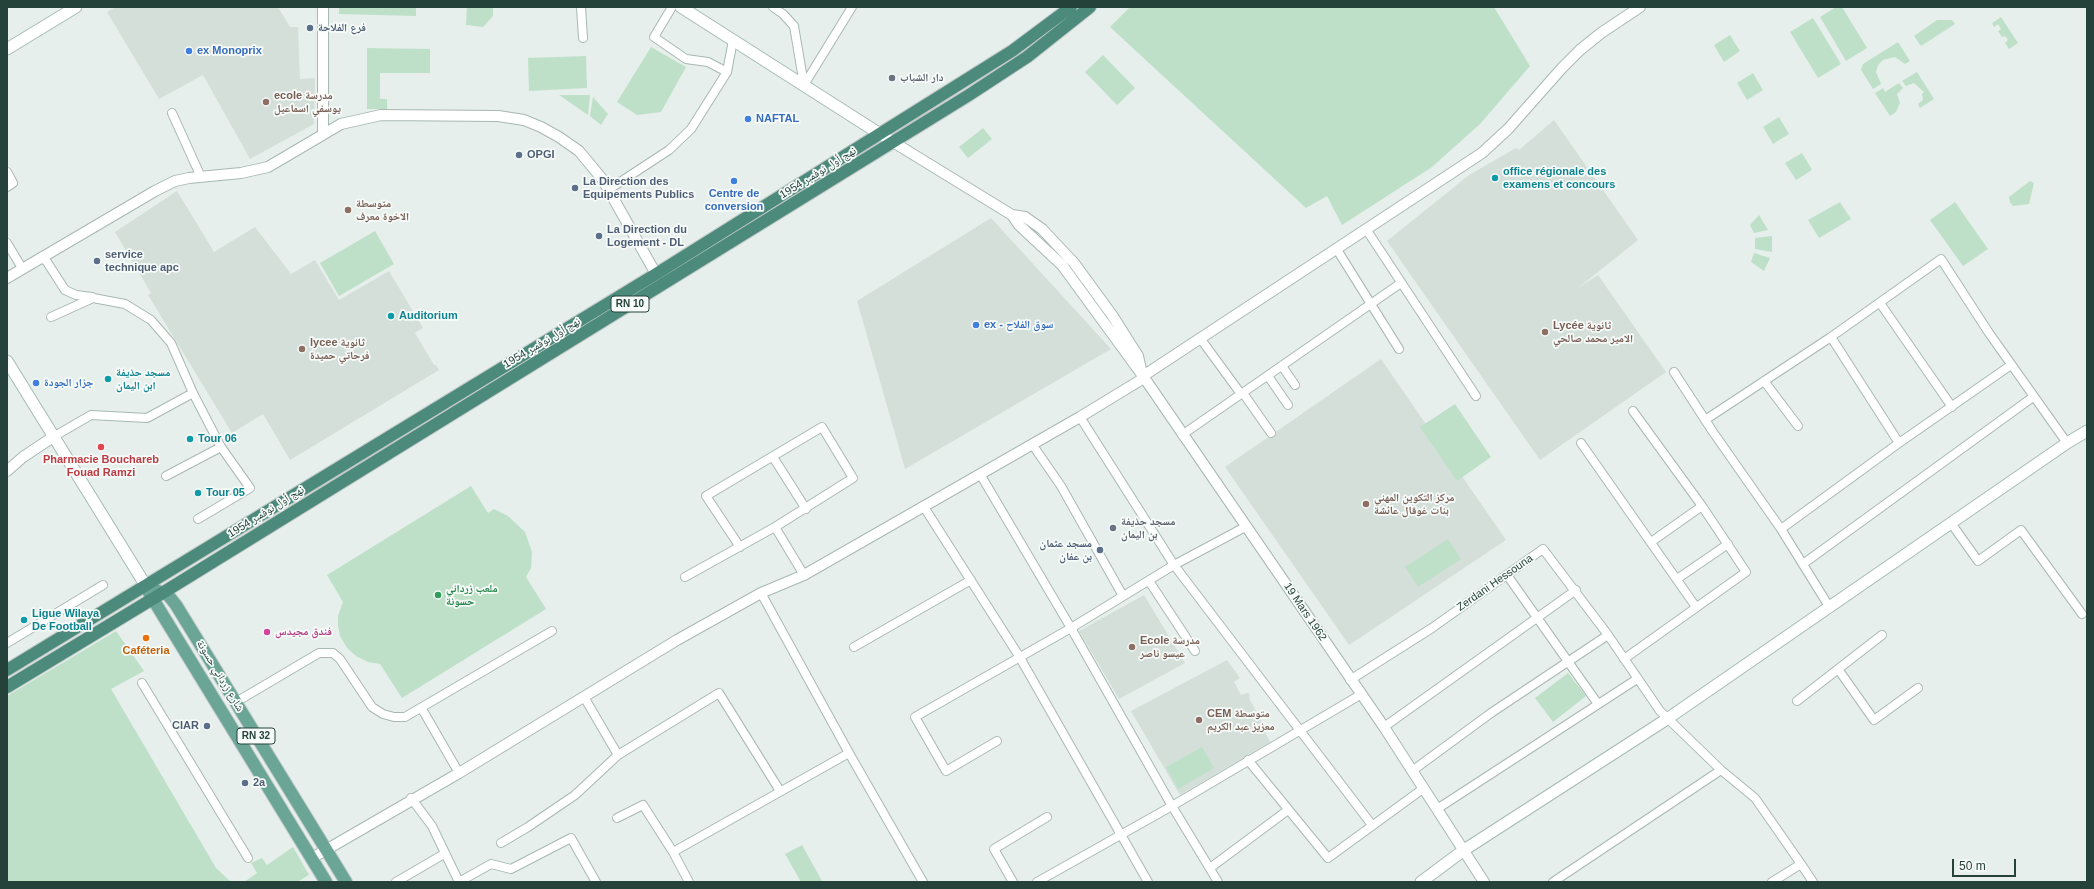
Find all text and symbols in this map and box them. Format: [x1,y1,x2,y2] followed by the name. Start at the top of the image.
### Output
[318,21,366,35] place label: فرع الفلاحة
[305,23,315,33] marker: فرع الفلاحة
[197,44,262,58] place label: ex Monoprix
[184,46,194,56] marker: ex Monoprix
[900,71,944,85] place label: دار الشباب
[887,73,897,83] marker: دار الشباب
[274,89,341,115] place label: ecole مدرسة يوسفي اسماعيل
[261,97,271,107] marker: ecole مدرسة يوسفي اسماعيل
[756,112,799,126] place label: NAFTAL
[743,114,753,124] marker: NAFTAL
[777,144,859,202] street label: نهج أول نوفمبر 1954
[527,148,555,162] place label: OPGI
[514,150,524,160] marker: OPGI
[1503,165,1615,191] place label: office régionale des examens et concours
[1490,173,1500,183] marker: office régionale des examens et concours
[583,175,694,201] place label: La Direction des Equipements Publics
[729,176,739,186] marker: Centre de conversion
[570,183,580,193] marker: La Direction des Equipements Publics
[705,187,763,213] place label: Centre de conversion
[356,197,409,223] place label: متوسطة الاخوة معرف
[343,205,353,215] marker: متوسطة الاخوة معرف
[607,223,687,249] place label: La Direction du Logement - DL
[594,231,604,241] marker: La Direction du Logement - DL
[105,248,179,274] place label: service technique apc
[92,256,102,266] marker: service technique apc
[611,296,649,312] road number: RN 10
[399,309,458,323] place label: Auditorium
[386,311,396,321] marker: Auditorium
[501,315,583,371] street label: نهج أول نوفمبر 1954
[984,318,1053,332] place label: ex - سوق الفلاح
[1553,319,1633,345] place label: Lycée ثانوية الامير محمد صالحي
[971,320,981,330] marker: ex - سوق الفلاح
[1540,327,1550,337] marker: Lycée ثانوية الامير محمد صالحي
[310,336,369,362] place label: lycee ثانوية فرحاتي حميدة
[297,344,307,354] marker: lycee ثانوية فرحاتي حميدة
[116,366,170,392] place label: مسجد حذيفة ابن اليمان
[103,374,113,384] marker: مسجد حذيفة ابن اليمان
[44,376,93,390] place label: جزار الجودة
[31,378,41,388] marker: جزار الجودة
[198,432,237,446] place label: Tour 06
[185,434,195,444] marker: Tour 06
[96,442,106,452] marker: Pharmacie Bouchareb Fouad Ramzi
[43,453,159,479] place label: Pharmacie Bouchareb Fouad Ramzi
[225,483,307,541] street label: نهج أول نوفمبر 1954
[206,486,245,500] place label: Tour 05
[193,488,203,498] marker: Tour 05
[1374,491,1454,517] place label: مركز التكوين المهني بنات غوقال عائشة
[1361,499,1371,509] marker: مركز التكوين المهني بنات غوقال عائشة
[1121,515,1175,541] place label: مسجد حذيفة بن اليمان
[1108,523,1118,533] marker: مسجد حذيفة بن اليمان
[1040,537,1092,563] place label: مسجد عثمان بن عفان
[1095,545,1105,555] marker: مسجد عثمان بن عفان
[1454,552,1536,614] street label: Zerdani Hessouna
[1281,580,1329,644] street label: 19 Mars 1962
[446,582,498,608] place label: ملعب زرداني حسونة
[433,590,443,600] marker: ملعب زرداني حسونة
[32,607,99,633] place label: Ligue Wilaya De Football
[19,615,29,625] marker: Ligue Wilaya De Football
[275,625,332,639] place label: فندق مجيدس
[262,627,272,637] marker: فندق مجيدس
[141,633,151,643] marker: Caféteria
[1140,634,1200,660] place label: Ecole مدرسة عيسو ناصر
[194,638,246,714] street label: شارع زرداني حسونة
[1127,642,1137,652] marker: Ecole مدرسة عيسو ناصر
[122,644,170,658] place label: Caféteria
[1207,707,1275,733] place label: CEM متوسطة معزيز عبد الكريم
[1194,715,1204,725] marker: CEM متوسطة معزيز عبد الكريم
[172,719,199,733] place label: CIAR
[202,721,212,731] marker: CIAR
[237,728,275,744] road number: RN 32
[253,776,265,790] place label: 2a
[240,778,250,788] marker: 2a
[1954,851,2018,877] scale bar
[1959,859,1986,873] text: 50 m

